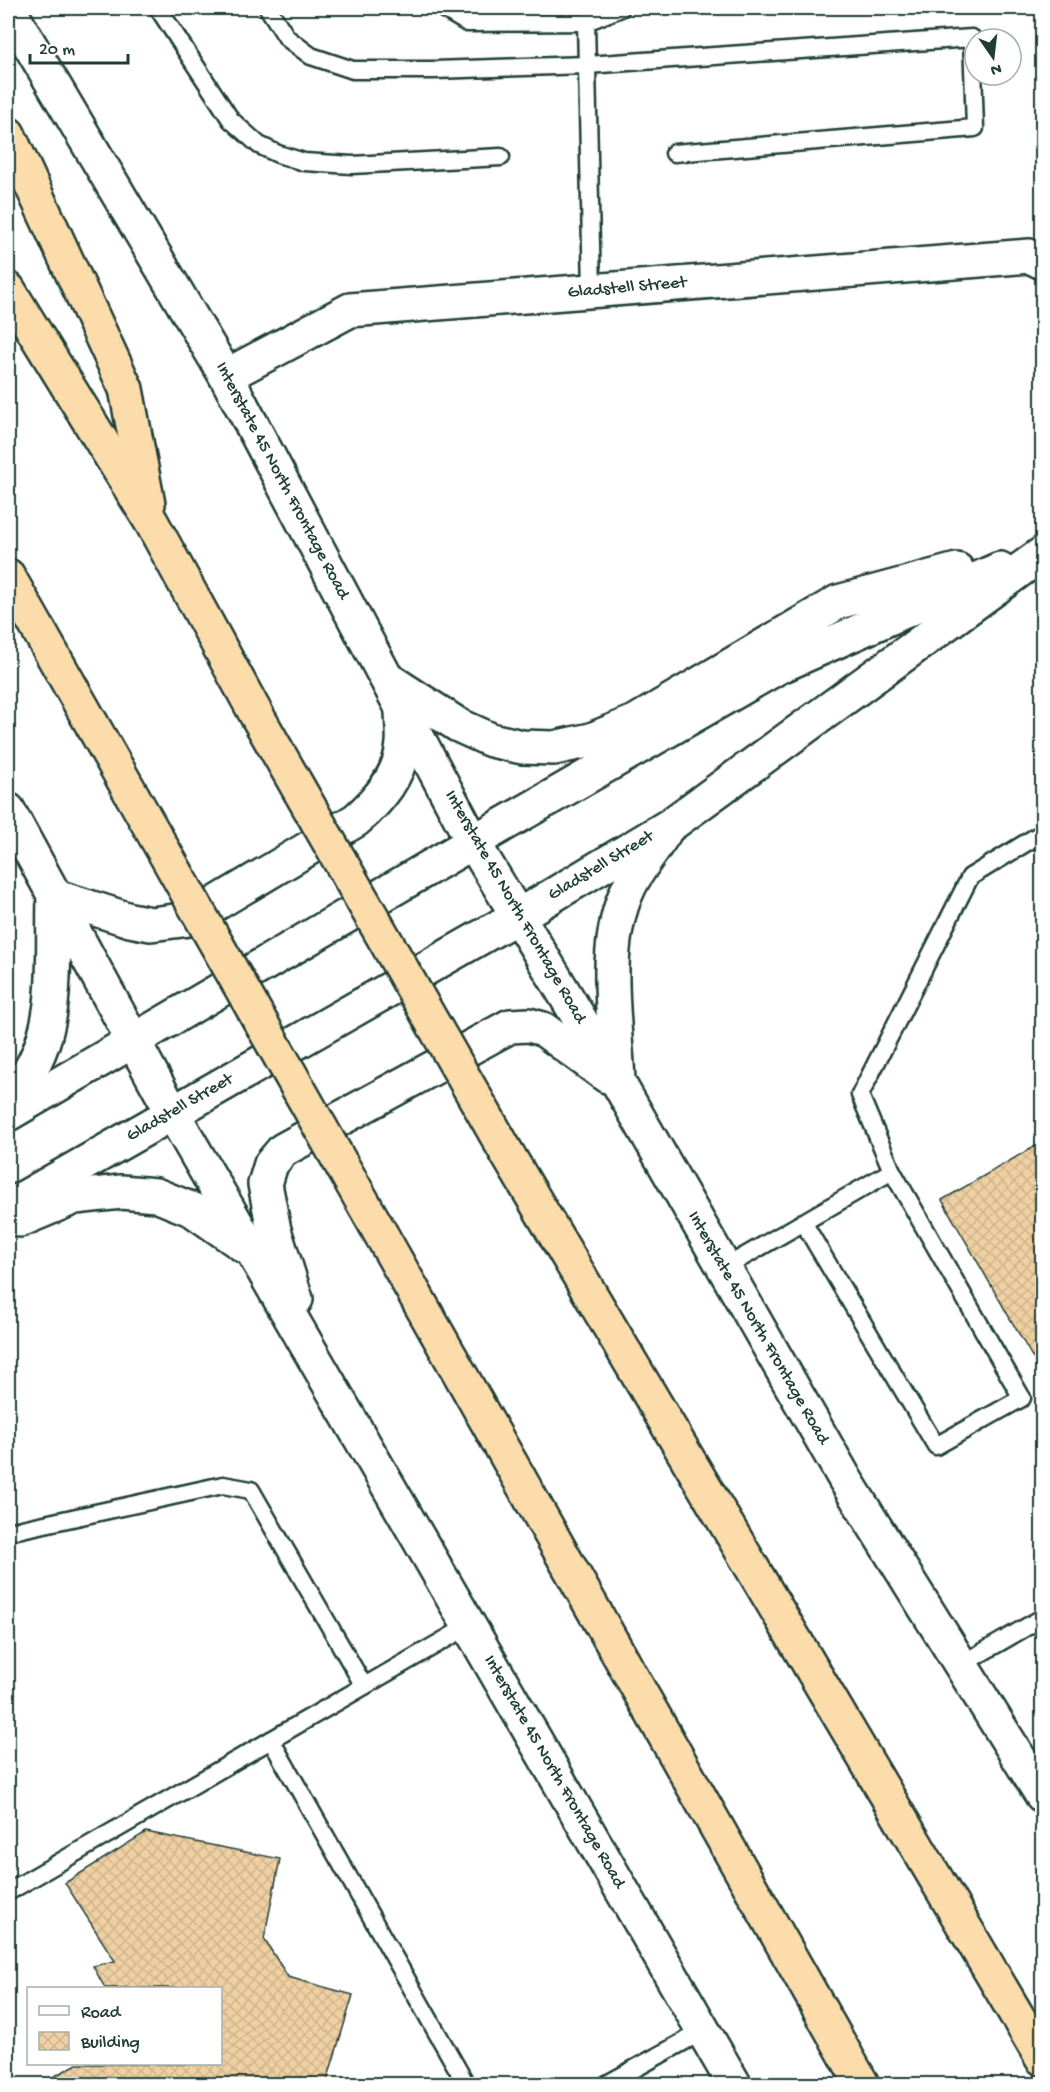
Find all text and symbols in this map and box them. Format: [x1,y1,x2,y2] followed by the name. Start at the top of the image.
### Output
[30,27,128,65] scale bar
[963,27,1023,87] north arrow
[39,40,75,61] text: 20 m
[988,58,1003,79] text: N
[567,272,689,304] street label: Gladstell Street
[210,359,354,604] street label: Interstate 45 North Frontage Road
[439,787,591,1029] street label: Interstate 45 North Frontage Road
[544,825,659,906] street label: Gladstell Street
[123,1068,238,1147] street label: Gladstell Street
[682,1208,834,1450] street label: Interstate 45 North Frontage Road
[478,1652,630,1894] street label: Interstate 45 North Frontage Road
[27,1987,222,2065] legend
[81,2003,122,2024] text: Road
[80,2033,140,2054] text: Building

